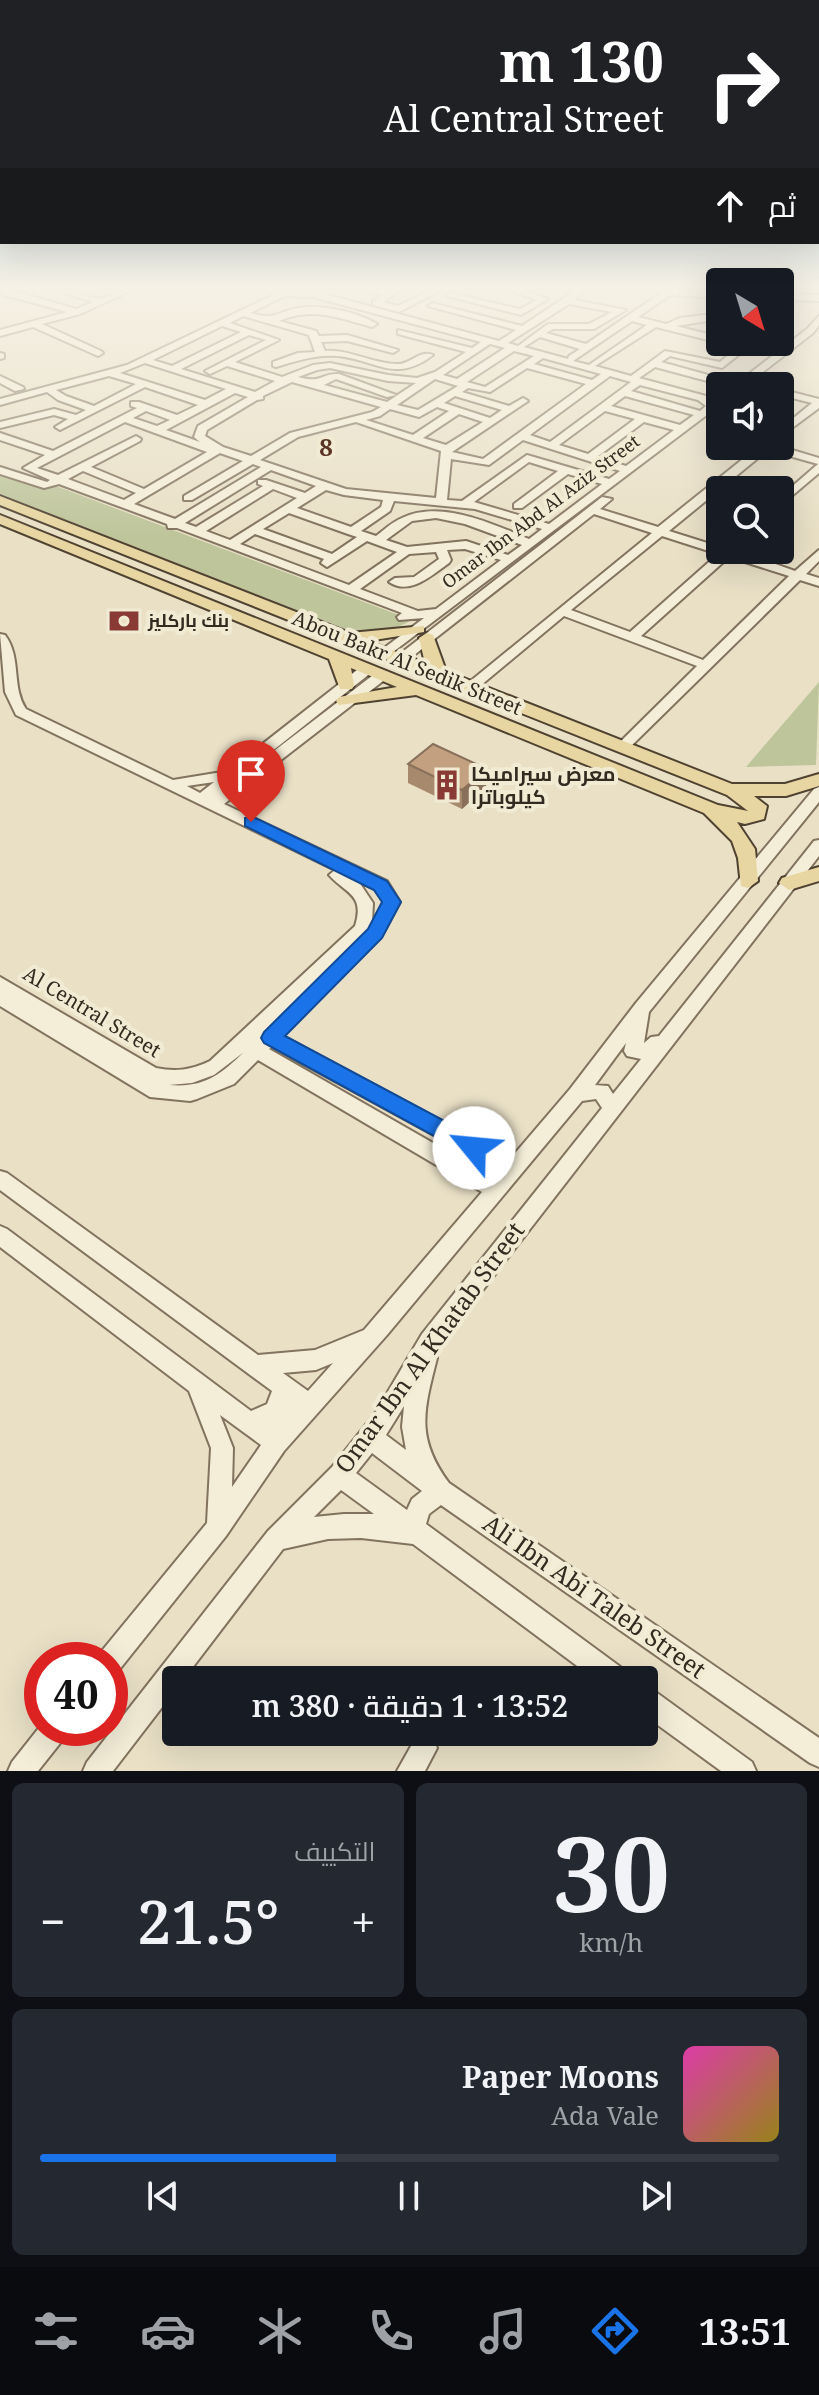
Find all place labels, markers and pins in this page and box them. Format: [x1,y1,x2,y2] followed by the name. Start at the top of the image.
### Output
[107,604,141,638] bank icon: بنك باركليز
[147,608,229,632] place label: بنك باركليز
[217,740,285,822] pin
[471,760,616,810] place label: معرض سيراميكا كيلوباترا
[430,768,464,802] building icon: معرض سيراميكا كيلوباترا

